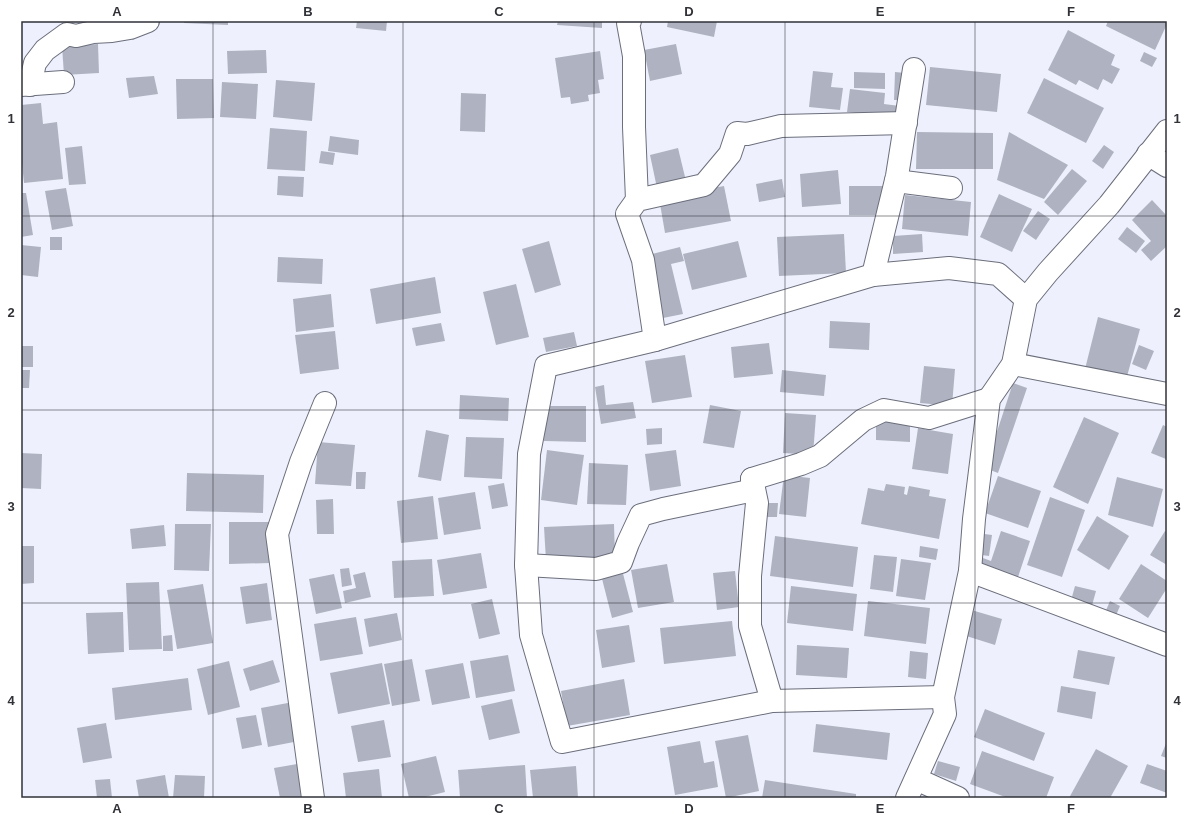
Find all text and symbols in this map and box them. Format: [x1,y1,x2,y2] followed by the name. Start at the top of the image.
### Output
[112,4,122,19] text: A
[303,4,313,19] text: B
[494,4,504,19] text: C
[684,4,694,19] text: D
[876,4,885,19] text: E
[1067,4,1075,19] text: F
[7,111,15,126] text: 1
[1173,111,1181,126] text: 1
[7,305,15,320] text: 2
[1173,305,1181,320] text: 2
[7,499,15,514] text: 3
[1173,499,1181,514] text: 3
[7,693,15,708] text: 4
[1173,693,1181,708] text: 4
[112,801,122,816] text: A
[303,801,313,816] text: B
[494,801,504,816] text: C
[684,801,694,816] text: D
[876,801,885,816] text: E
[1067,801,1075,816] text: F

